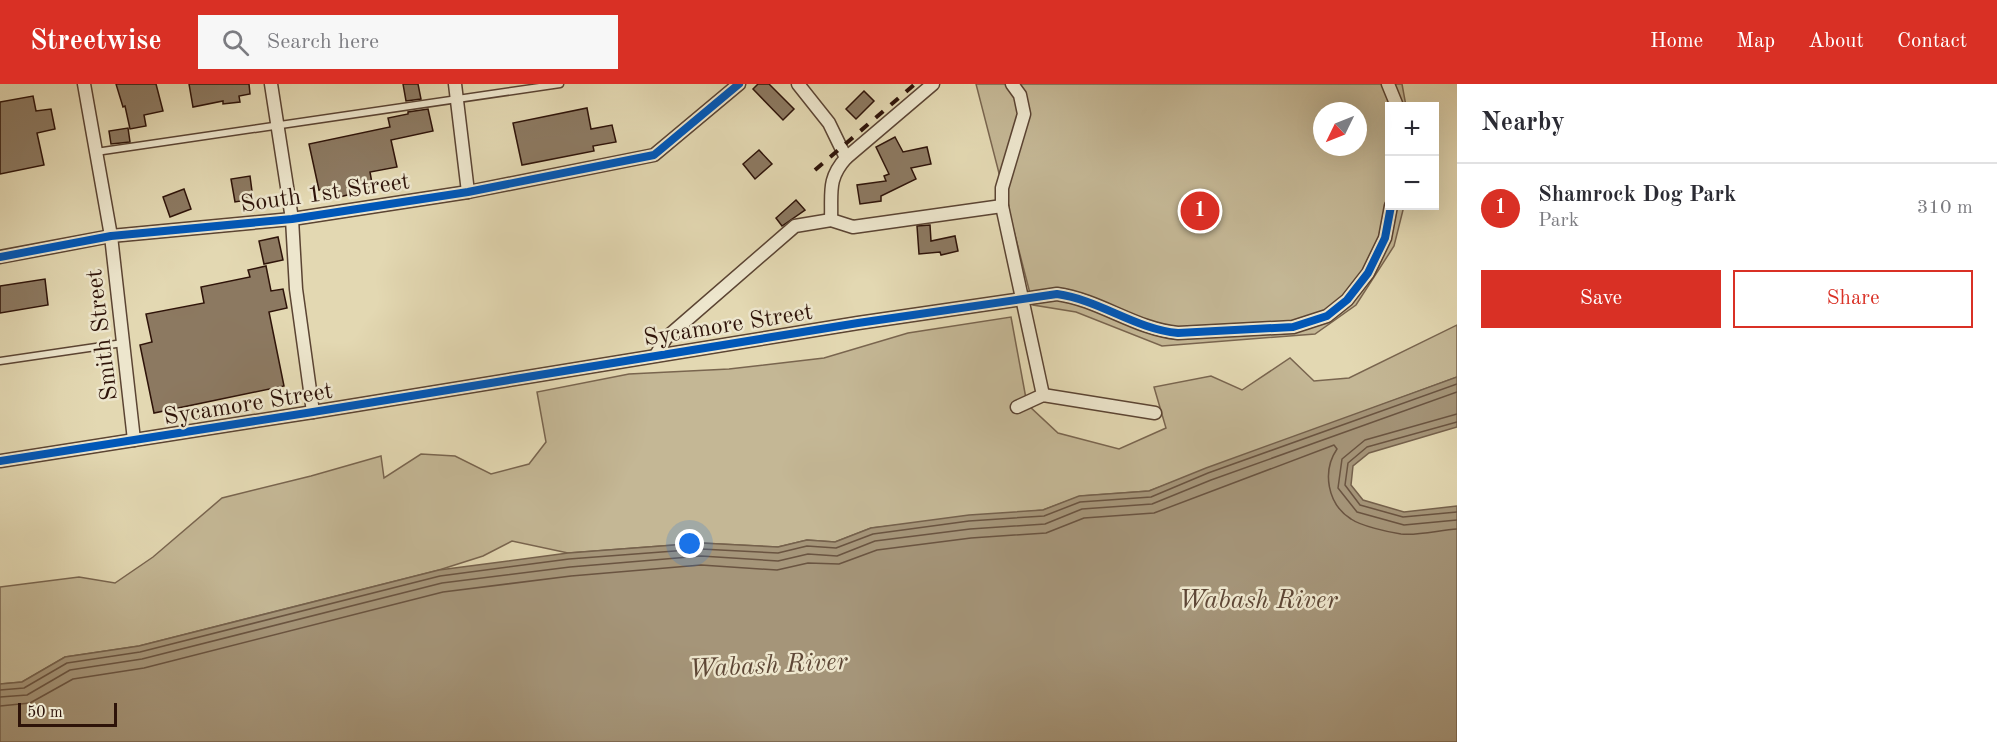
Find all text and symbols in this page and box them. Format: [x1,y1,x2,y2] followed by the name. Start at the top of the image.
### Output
[198,15,618,69] search box
[219,26,252,59] icon: search
[30,28,162,56] text: Streetwise
[267,31,379,53] text: Search here
[1650,31,1703,52] text: Home
[1736,31,1775,52] text: Map
[1808,31,1864,52] text: About
[1897,31,1967,52] text: Contact
[1313,102,1367,156] north arrow
[1385,102,1439,210] map controls
[1385,102,1439,156] button: +
[1481,110,1565,136] text: Nearby
[1385,156,1439,210] button: −
[239,170,412,218] street label: South 1st Street
[1538,184,1736,206] text: Shamrock Dog Park
[1180,188,1220,234] pin: 1
[1495,198,1506,218] text: 1
[1917,198,1973,218] text: 310 m
[1538,211,1579,231] text: Park
[83,268,123,402] street label: Smith Street
[1481,270,1721,328] button: Save
[1733,270,1973,328] button: Share
[642,301,815,351] street label: Sycamore Street
[162,380,335,430] street label: Sycamore Street
[675,529,704,558] your location
[1178,588,1338,614] water label: Wabash River
[688,649,849,683] water label: Wabash River
[18,700,117,728] scale bar
[27,705,63,721] text: 50 m

